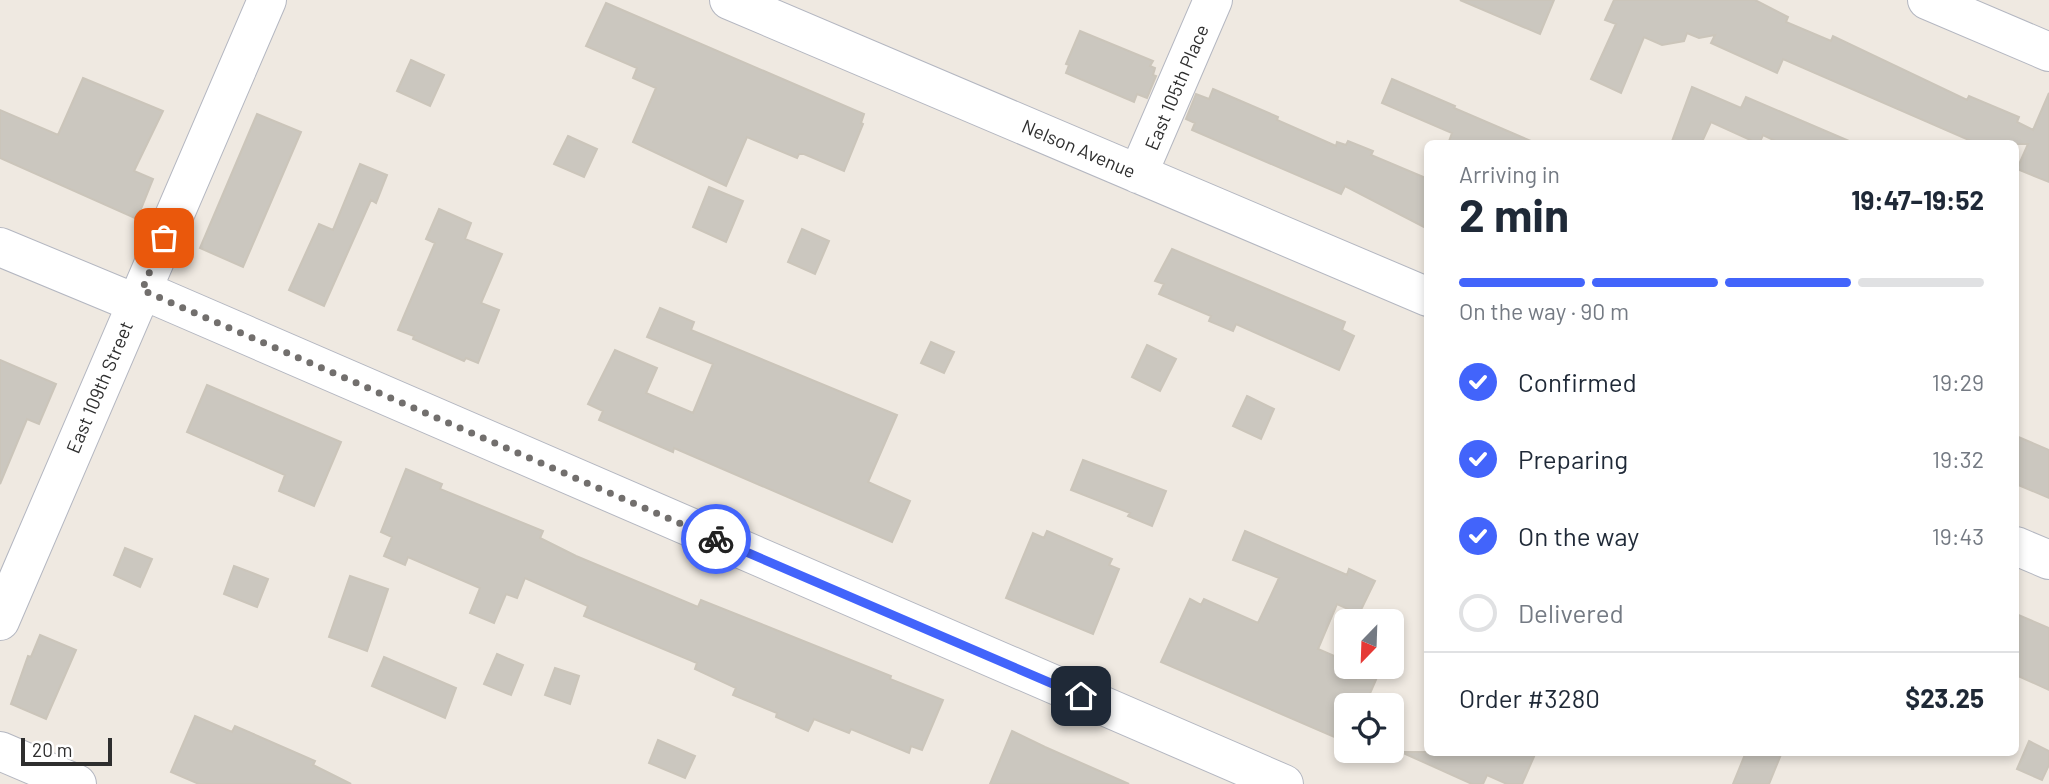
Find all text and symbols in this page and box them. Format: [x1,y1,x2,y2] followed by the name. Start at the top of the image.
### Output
[1139,21,1213,153] street label: East 105th Place
[1019,114,1139,182] street label: Nelson Avenue
[1459,160,1560,188] text: Arriving in
[1851,184,1984,215] text: 19:47–19:52
[1459,186,1569,241] text: 2 min
[134,208,194,268] pin
[145,219,183,257] icon: bag
[1459,297,1629,325] text: On the way · 90 m
[61,318,137,456] street label: East 109th Street
[1459,363,1497,401] icon: check
[1518,366,1637,397] text: Confirmed
[1932,368,1984,396] text: 19:29
[1459,440,1497,478] icon: check
[1518,443,1628,474] text: Preparing
[1932,445,1984,473] text: 19:32
[681,504,751,574] courier
[1459,517,1497,555] icon: check
[697,520,735,558] icon: bike
[1518,520,1639,551] text: On the way
[1932,522,1984,550] text: 19:43
[1518,597,1624,628] text: Delivered
[1334,609,1404,679] north arrow
[1334,609,1404,763] map controls
[1051,666,1111,726] pin
[1062,677,1100,715] icon: home
[1459,682,1600,713] text: Order #3280
[1905,682,1984,713] text: $23.25
[1334,693,1404,763] button: locate
[21,735,112,767] scale bar
[32,738,72,761] text: 20 m

